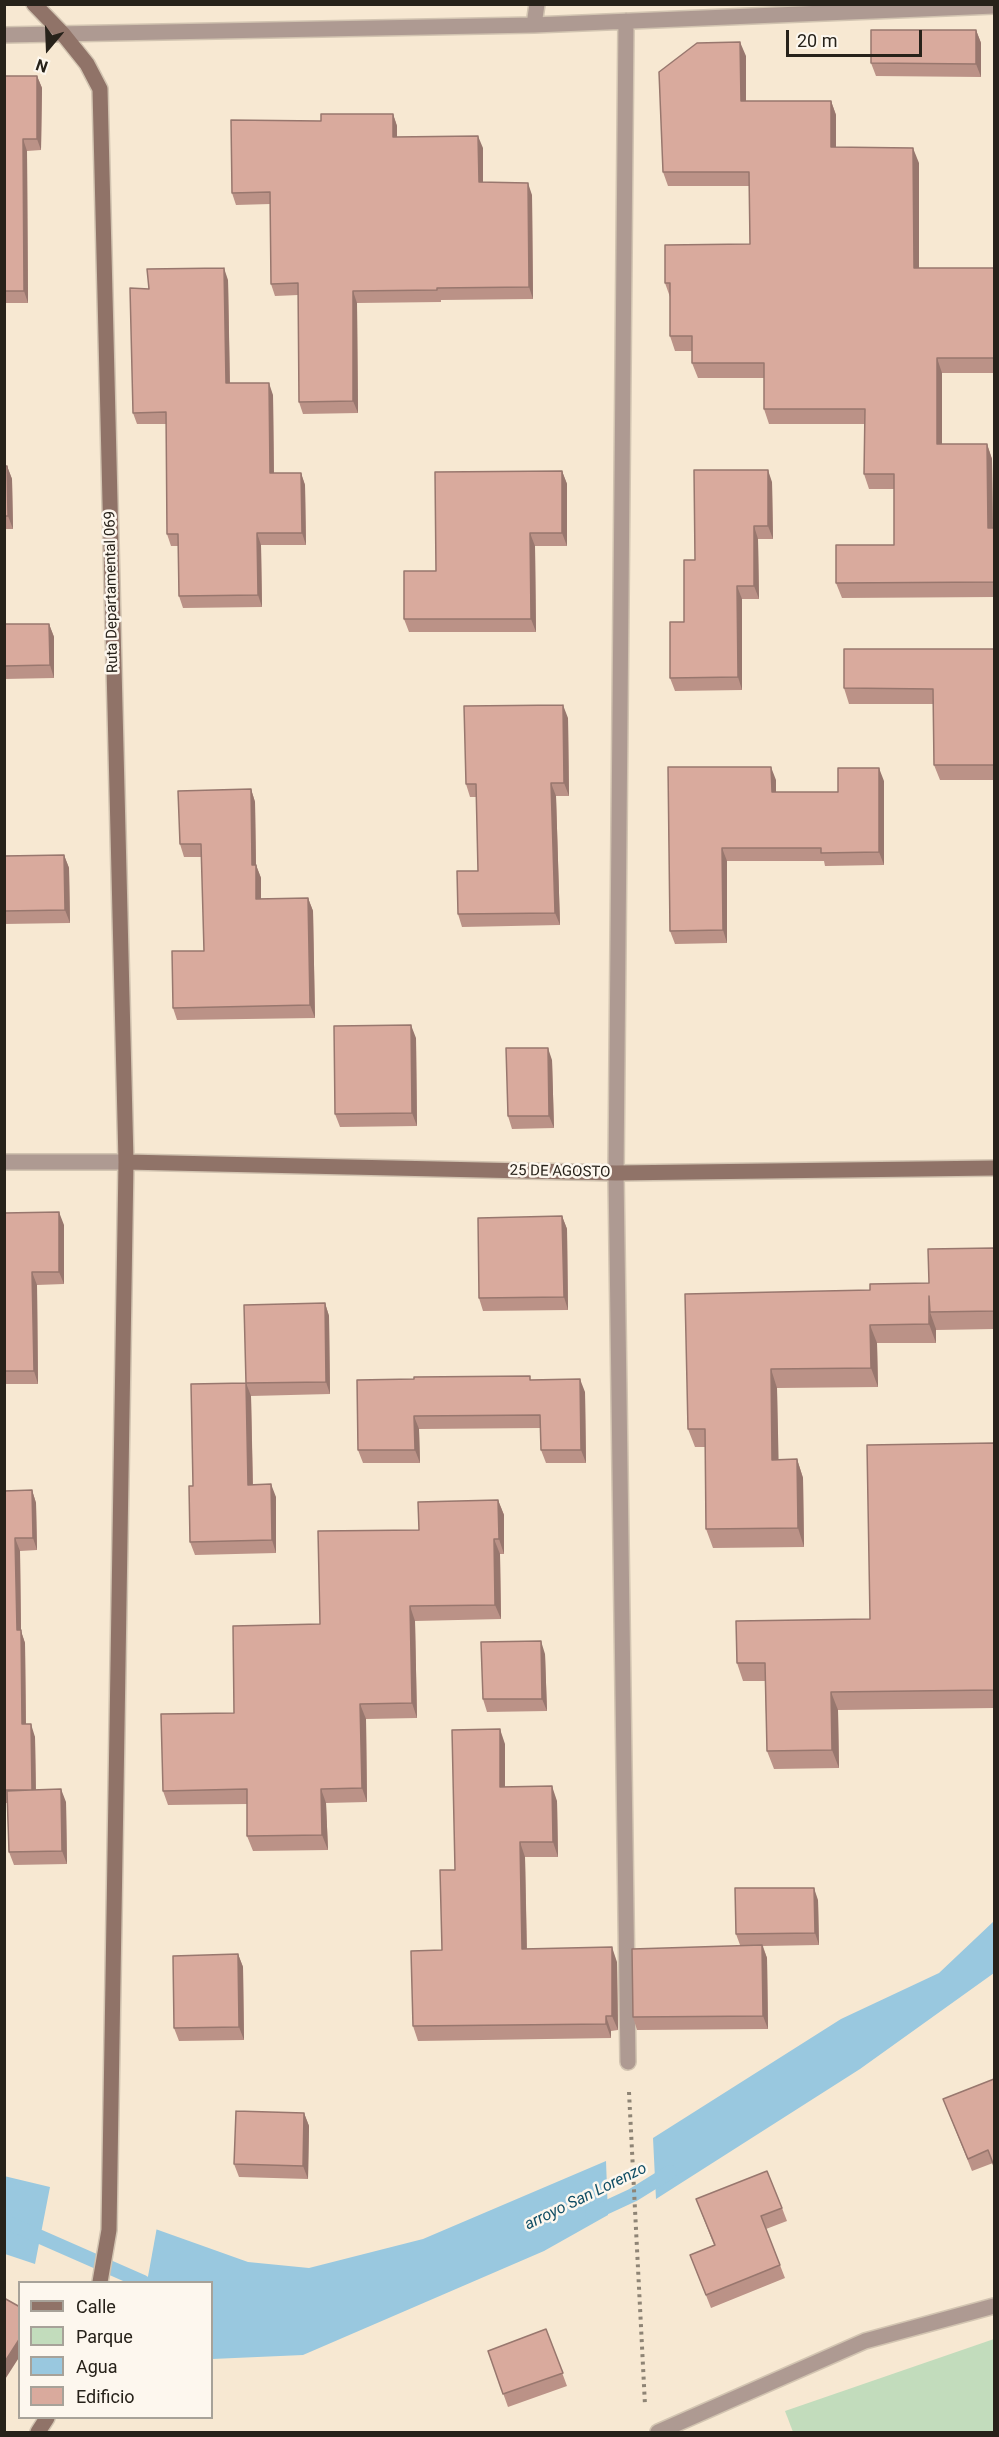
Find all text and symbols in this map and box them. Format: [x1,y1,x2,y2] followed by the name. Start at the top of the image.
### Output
[18,18,78,78] north arrow
[789,18,926,56] scale bar
[797,30,837,51] text: 20 m
[34,55,50,76] text: N
[102,511,122,673] street label: Ruta Departamental 069
[509,1162,611,1182] street label: 25 DE AGOSTO
[522,2159,650,2235] water label: arroyo San Lorenzo
[18,2281,213,2419] legend
[76,2296,116,2317] text: Calle
[76,2326,133,2347] text: Parque
[76,2356,118,2377] text: Agua
[76,2386,135,2407] text: Edificio

